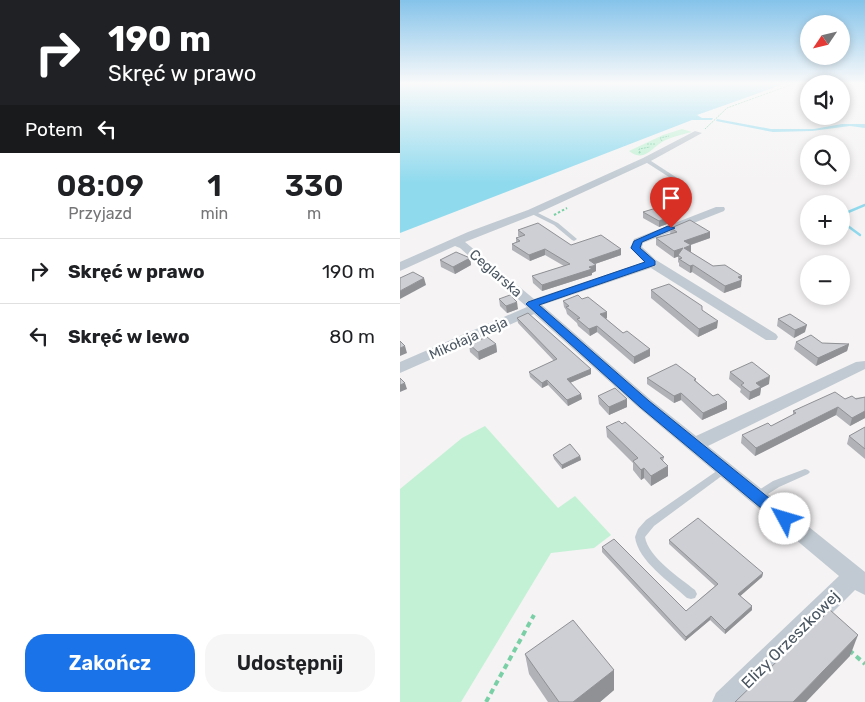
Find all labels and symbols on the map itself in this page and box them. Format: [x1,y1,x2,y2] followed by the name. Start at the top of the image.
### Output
[800,15,850,65] north arrow
[650,177,692,228] pin
[466,246,525,301] street label: Ceglarska
[426,314,510,363] street label: Mikołaja Reja
[758,492,810,544] position arrow
[737,586,843,692] street label: Elizy Orzeszkowej

